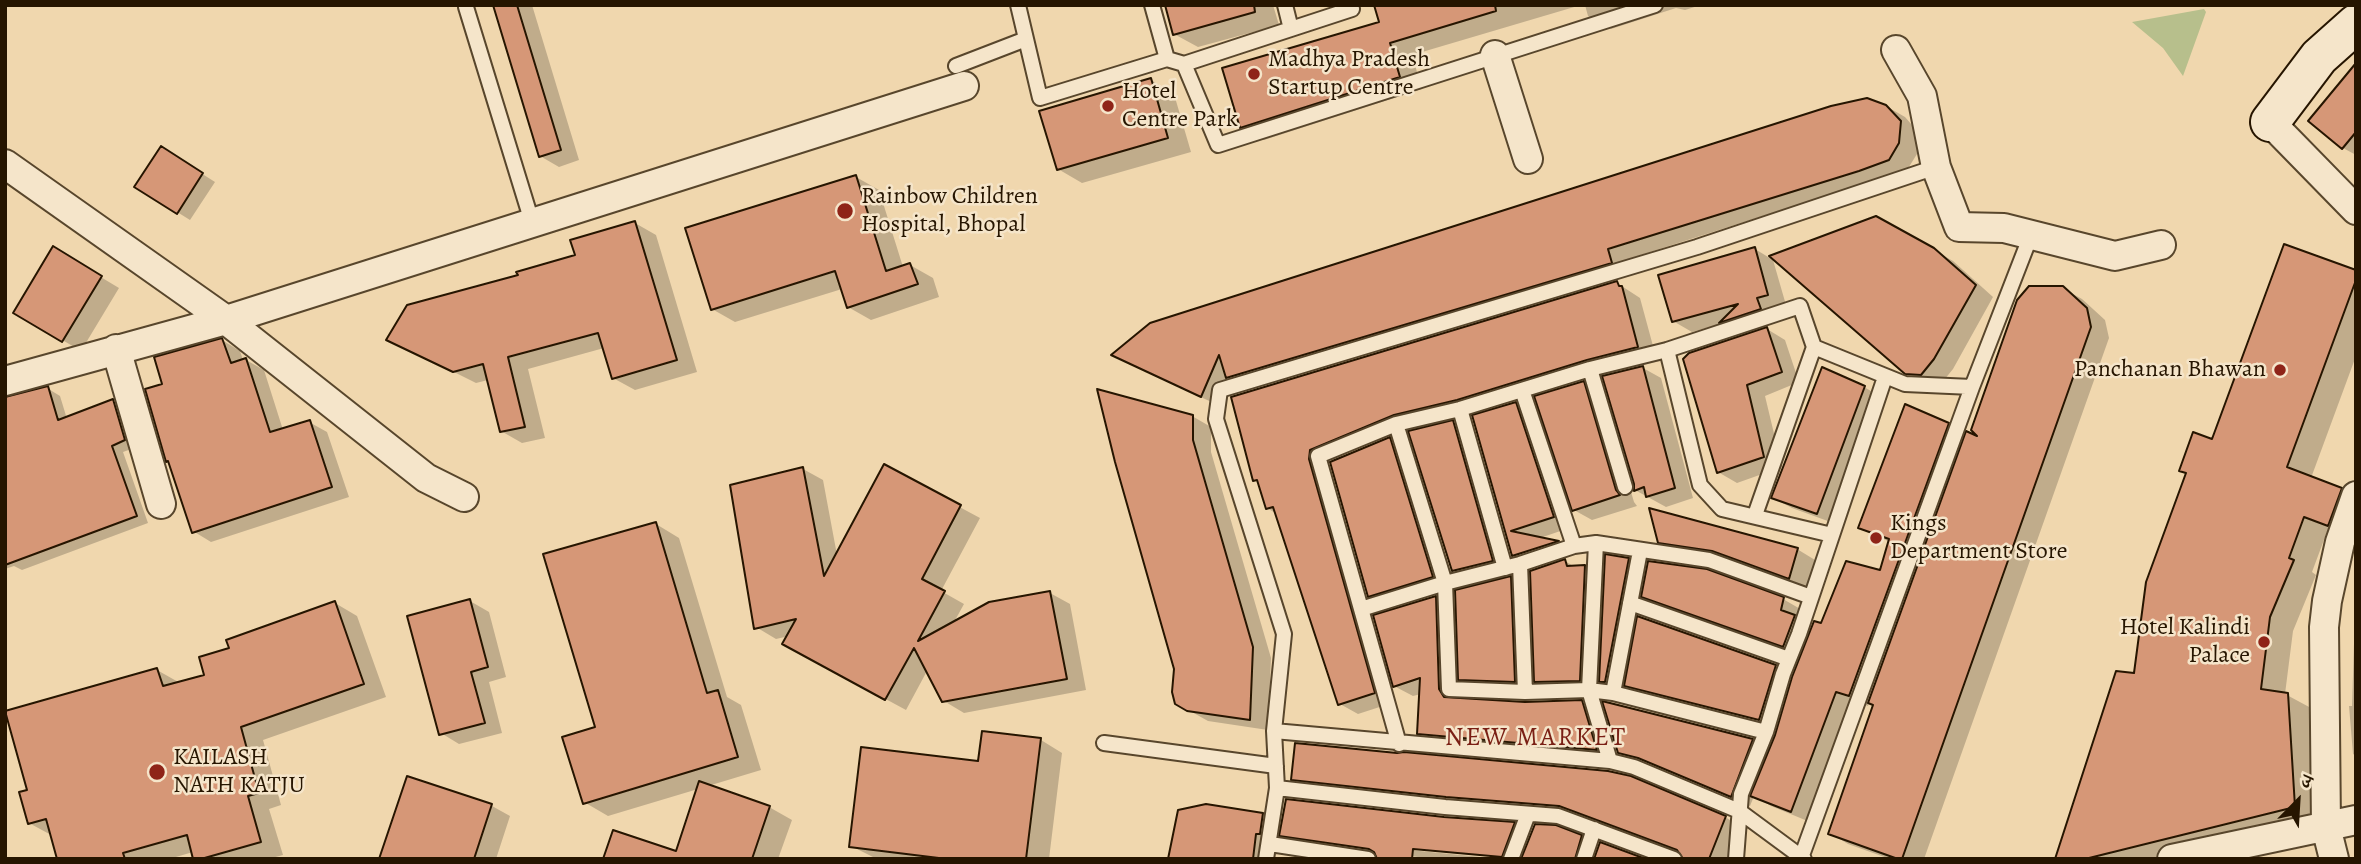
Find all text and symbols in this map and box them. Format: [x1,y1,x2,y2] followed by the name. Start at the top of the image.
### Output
[1268,46,1430,102] place label: Madhya Pradesh Startup Centre
[1246,66,1262,82] marker: Madhya Pradesh Startup Centre
[1122,78,1238,134] place label: Hotel Centre Park
[1100,98,1116,114] marker: Hotel Centre Park
[861,183,1038,239] place label: Rainbow Children Hospital, Bhopal
[835,201,855,221] marker: Rainbow Children Hospital, Bhopal
[2074,356,2266,384] place label: Panchanan Bhawan
[2272,362,2288,378] marker: Panchanan Bhawan
[1890,510,2067,566] place label: Kings Department Store
[1868,530,1884,546] marker: Kings Department Store
[2120,614,2250,670] place label: Hotel Kalindi Palace
[2256,634,2272,650] marker: Hotel Kalindi Palace
[1446,723,1626,755] district label: NEW MARKET
[173,744,305,800] place label: KAILASH NATH KATJU
[147,762,167,782] marker: KAILASH NATH KATJU
[2263,766,2333,836] north arrow
[2297,768,2316,796] text: उ

